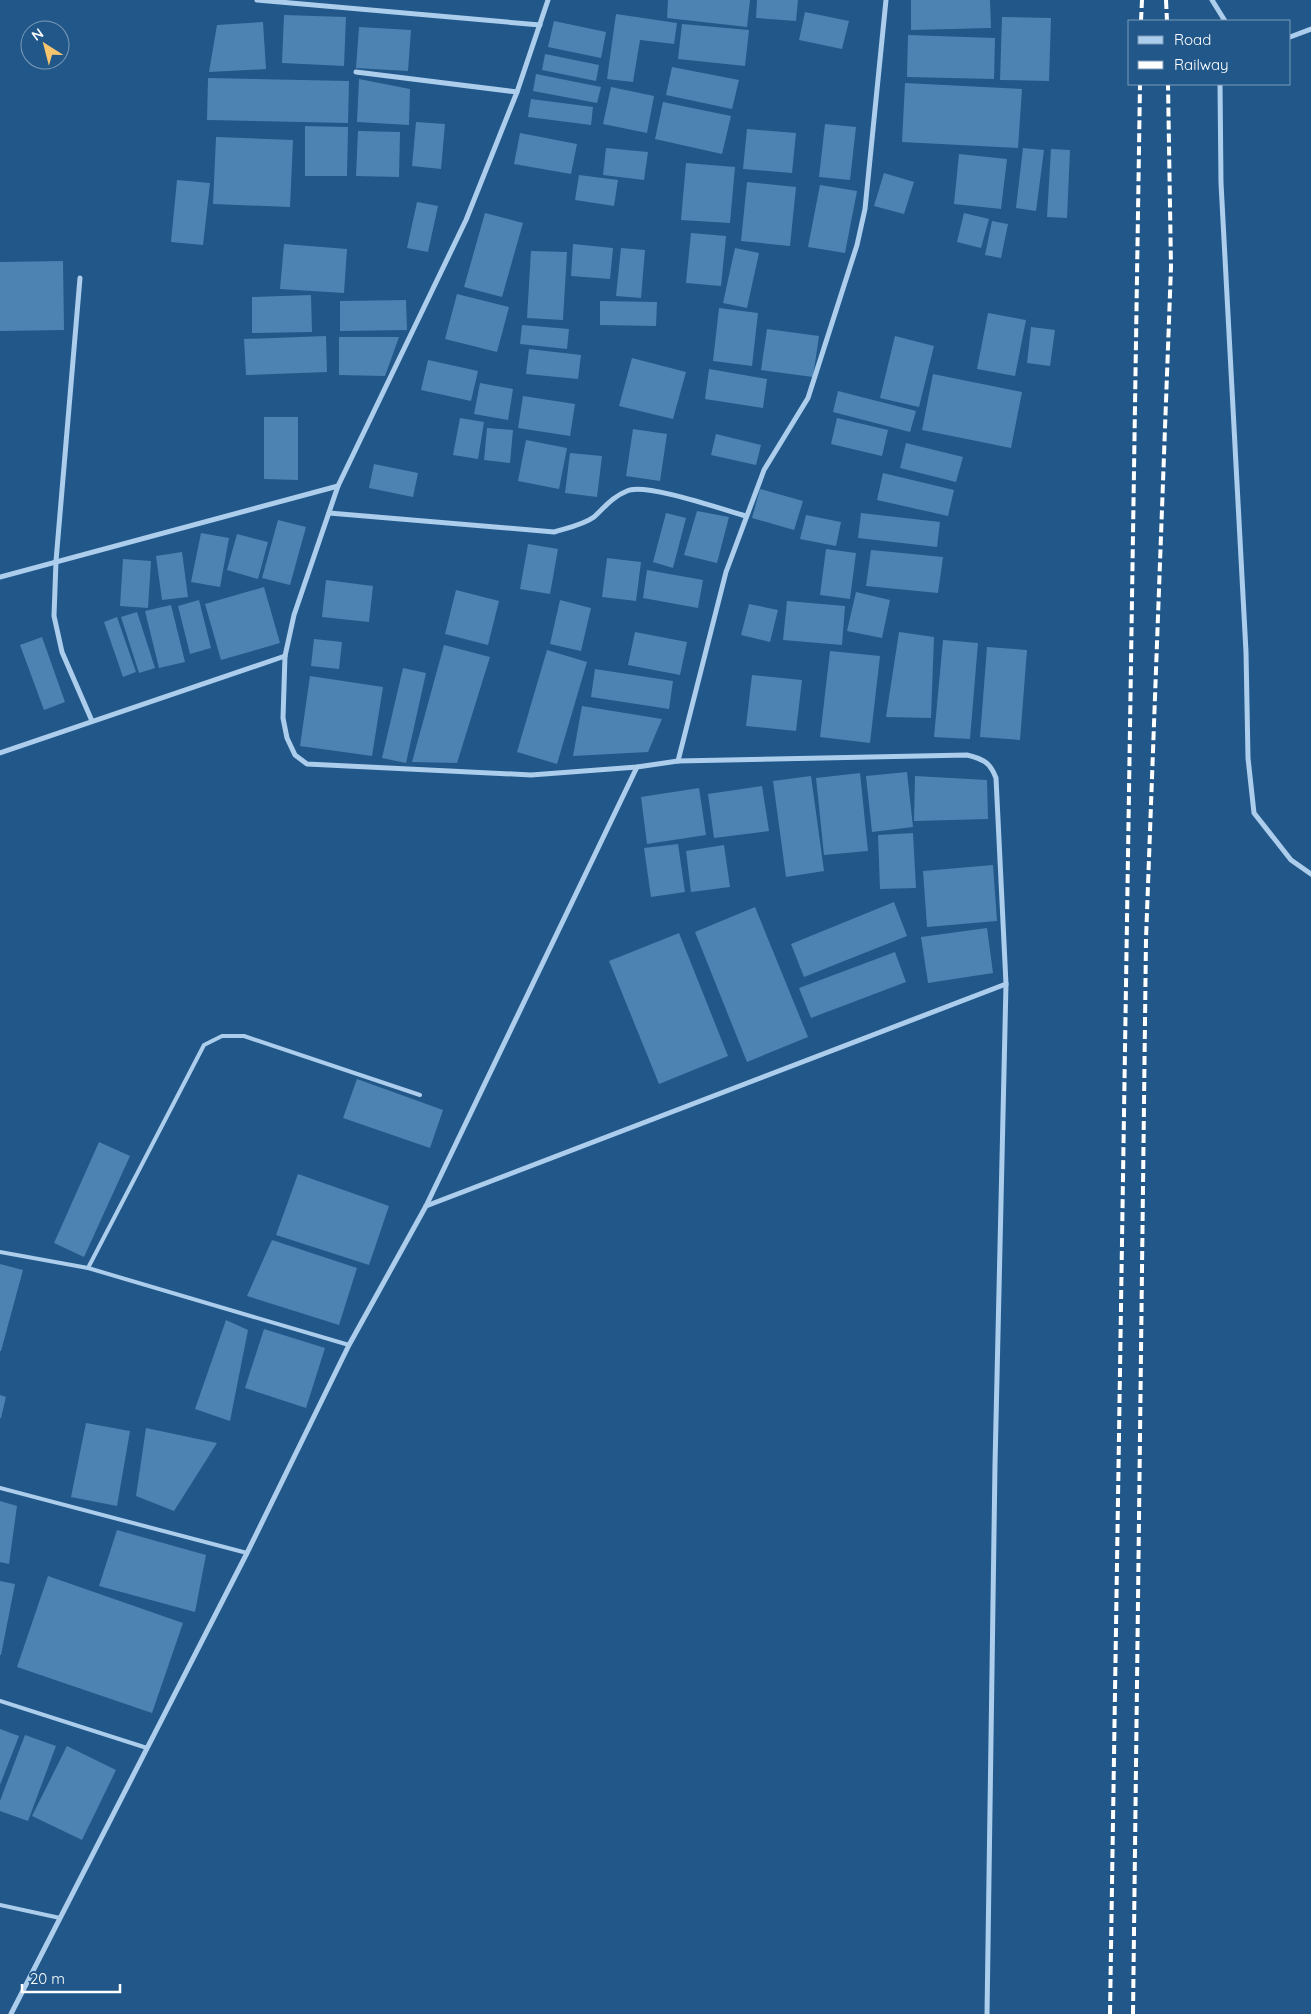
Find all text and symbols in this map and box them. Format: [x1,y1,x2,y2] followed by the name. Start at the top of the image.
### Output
[20,20,70,70] north arrow
[1128,20,1291,85] legend
[28,24,47,45] text: N
[1174,30,1211,49] text: Road
[1174,55,1229,74] text: Railway
[22,1962,120,1994] scale bar
[30,1969,65,1988] text: 20 m

